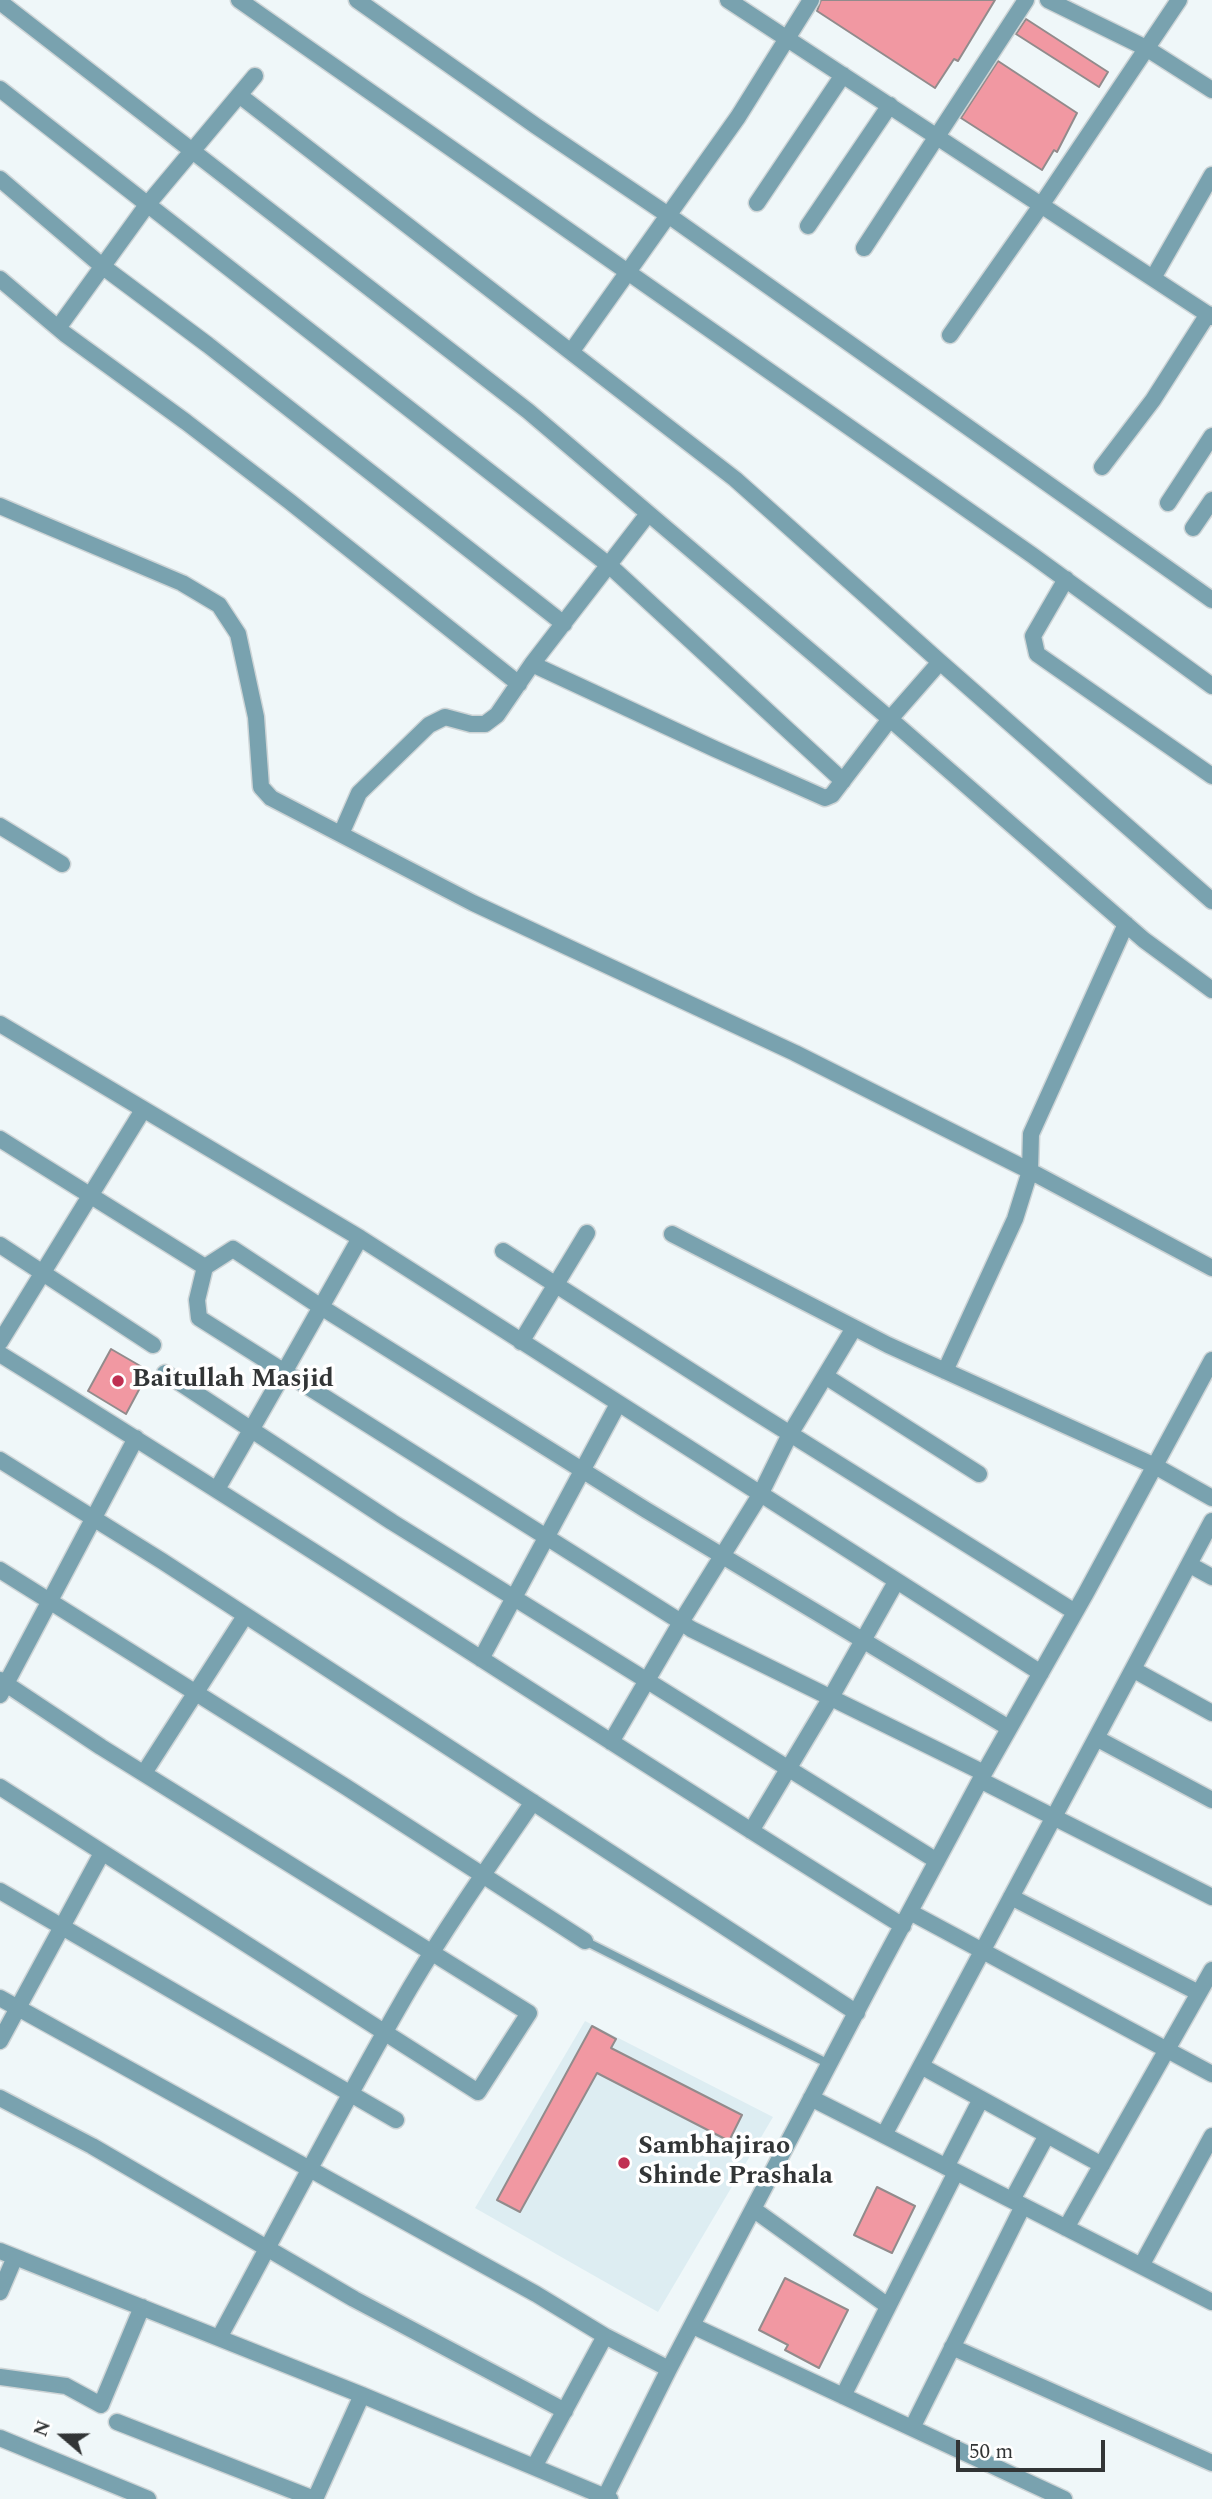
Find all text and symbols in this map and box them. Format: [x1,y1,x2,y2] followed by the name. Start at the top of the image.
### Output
[132,1365,334,1397] place label: Baitullah Masjid
[110,1373,126,1389] marker: Baitullah Masjid
[638,2132,833,2194] place label: Sambhajirao Shinde Prashala
[616,2155,632,2171] marker: Sambhajirao Shinde Prashala
[28,2401,98,2471] north arrow
[27,2416,59,2441] text: N
[960,2426,1109,2470] scale bar
[969,2436,1013,2468] text: 50 m

